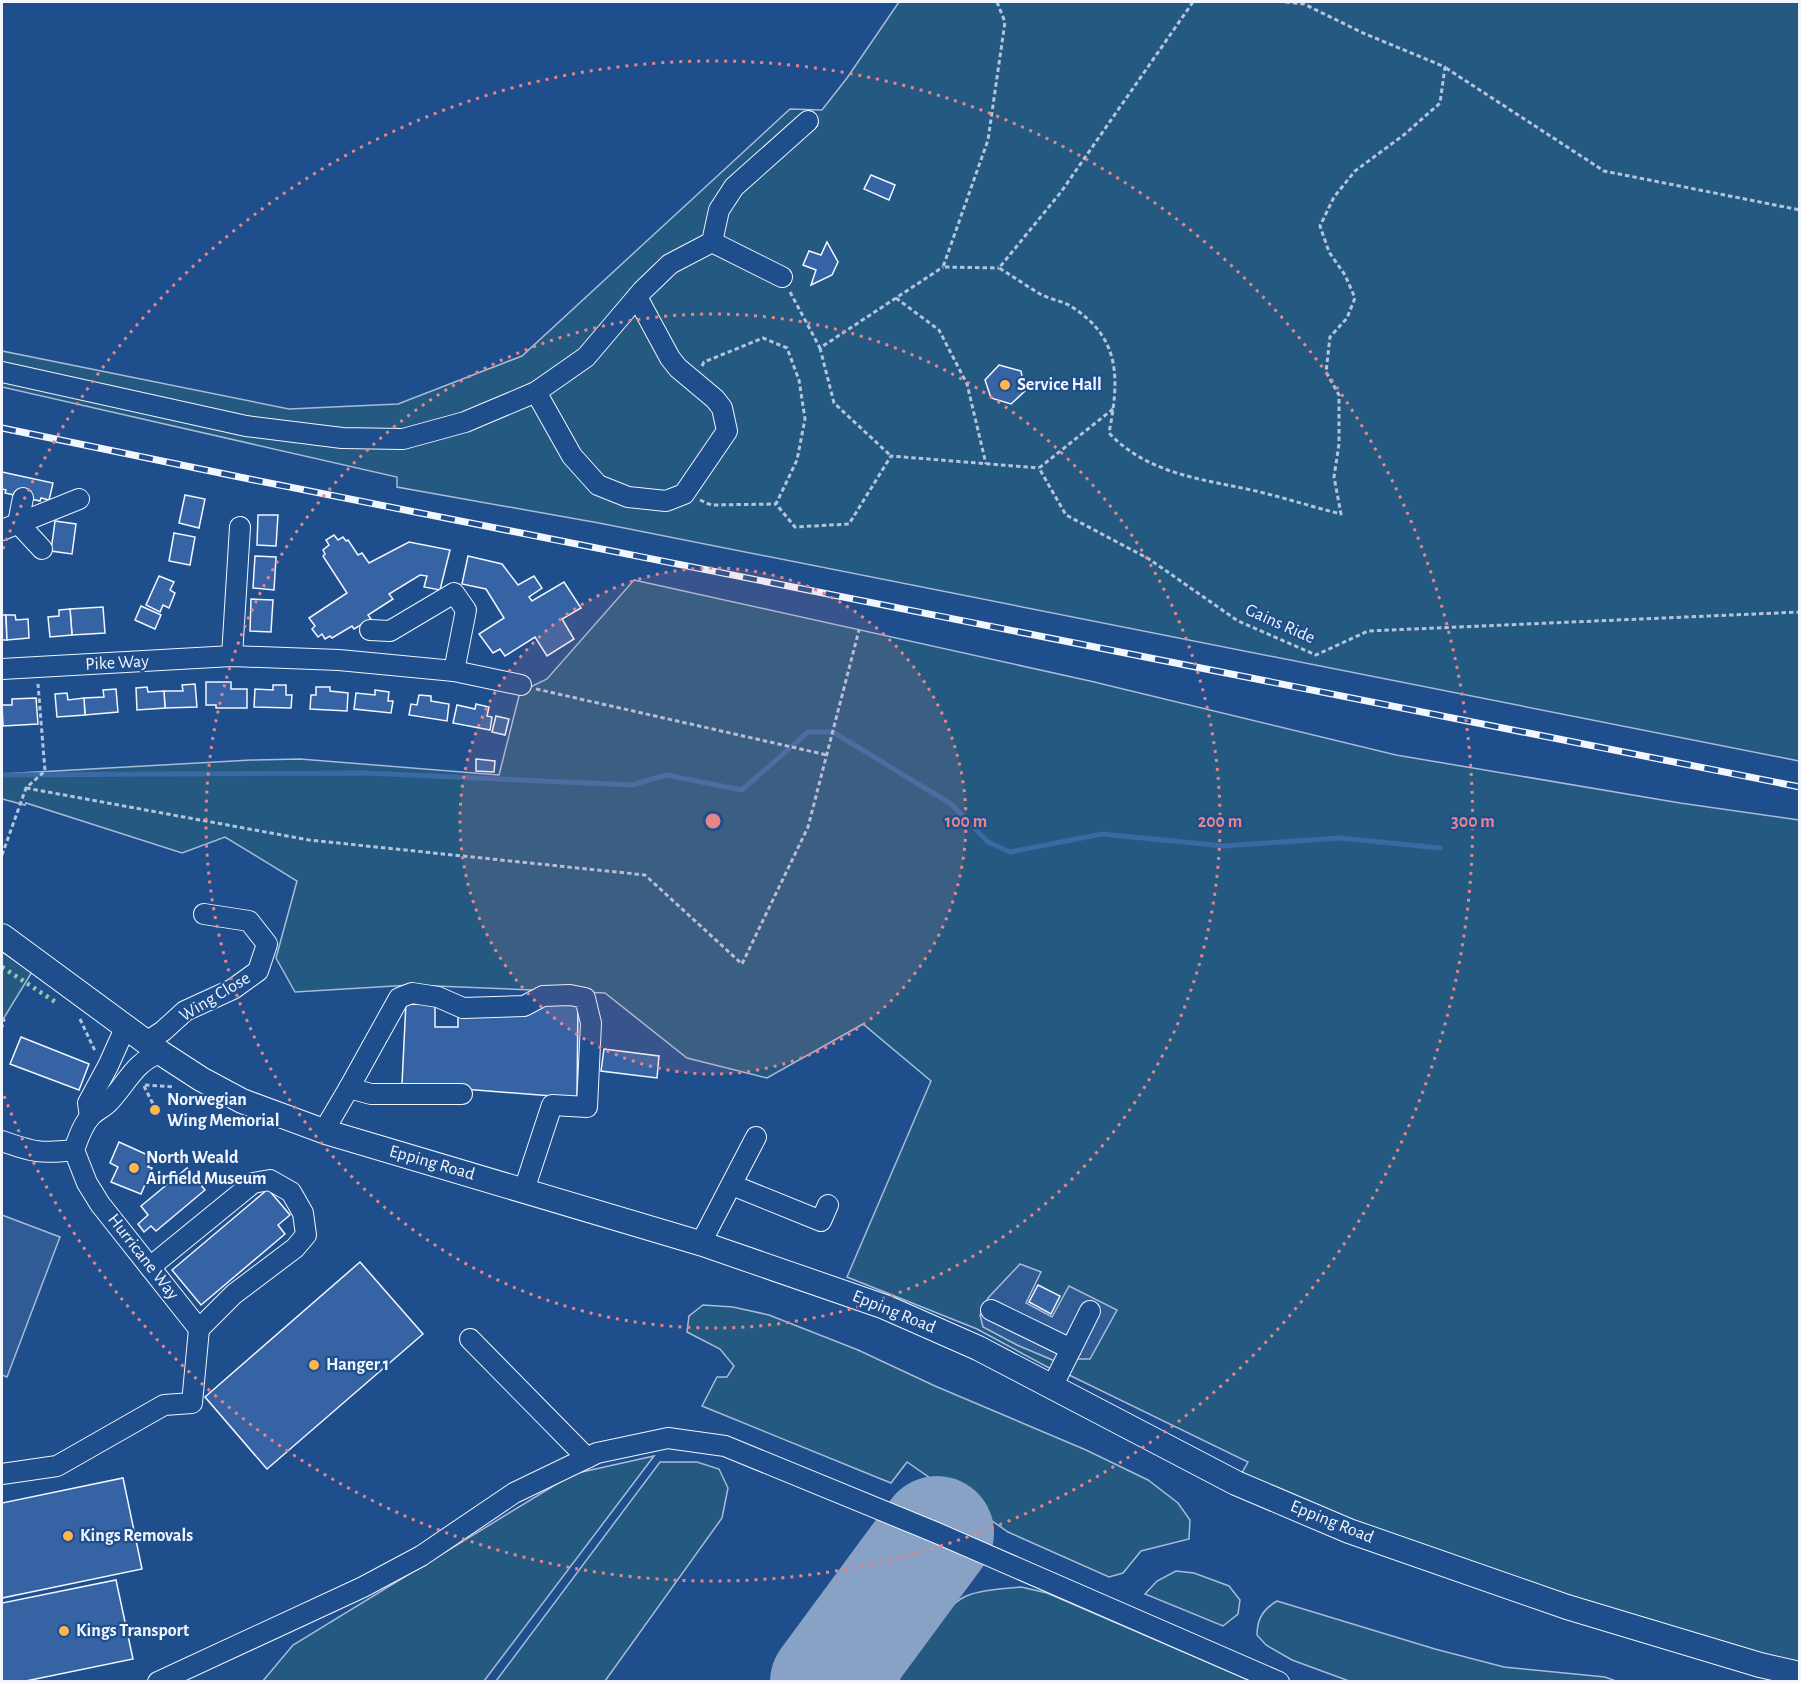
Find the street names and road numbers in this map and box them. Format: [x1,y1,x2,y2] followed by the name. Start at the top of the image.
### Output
[1242,601,1318,647] street label: Gains Ride
[85,652,150,674] street label: Pike Way
[176,969,254,1025] street label: Wing Close
[387,1142,477,1184] street label: Epping Road
[104,1211,182,1304] street label: Hurricane Way
[850,1287,938,1337] street label: Epping Road
[1288,1497,1376,1547] street label: Epping Road

